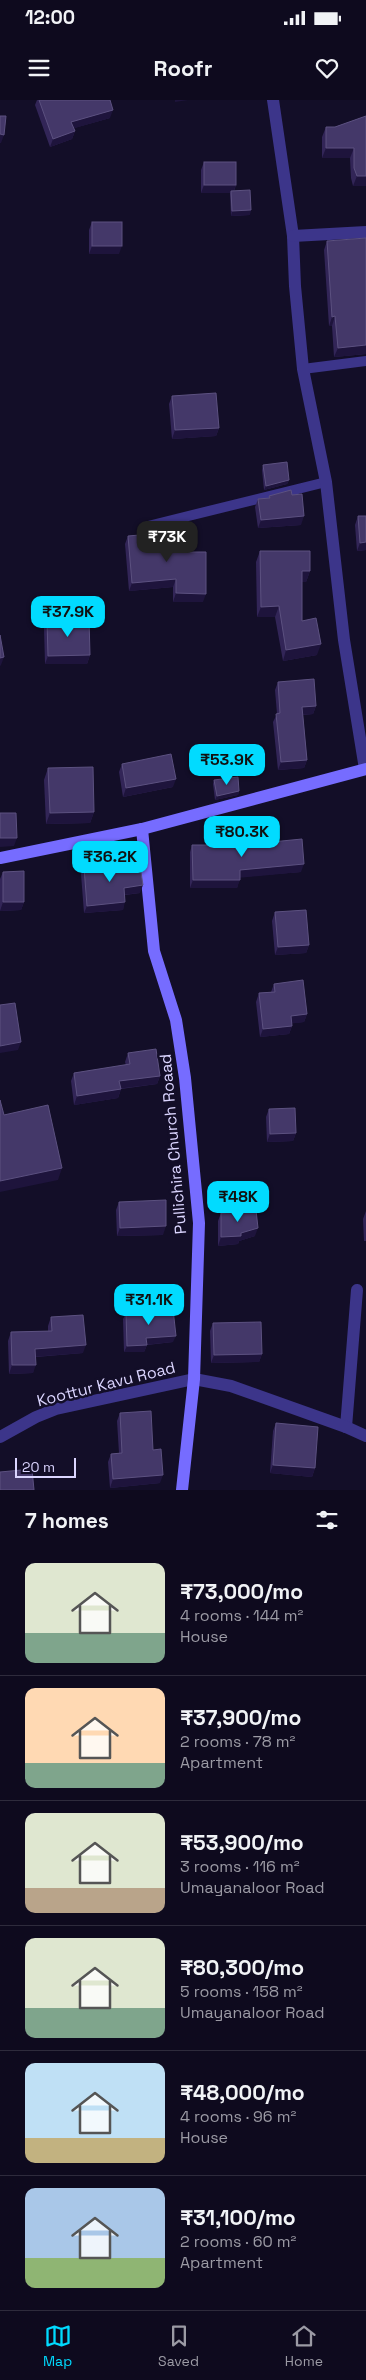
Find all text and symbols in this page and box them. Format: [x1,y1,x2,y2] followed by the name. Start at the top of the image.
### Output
[25,5,75,30] text: 12:00
[25,54,53,82] icon: menu
[154,54,212,82] text: Roofr
[313,54,341,82] icon: heart
[137,520,197,563] pin: ₹73K
[148,526,186,547] text: ₹73K
[27,596,109,638] pin: ₹37.9K
[42,601,94,622] text: ₹37.9K
[186,744,268,786] pin: ₹53.9K
[200,749,254,770] text: ₹53.9K
[201,816,283,858] pin: ₹80.3K
[215,821,269,842] text: ₹80.3K
[69,840,151,883] pin: ₹36.2K
[83,846,137,867] text: ₹36.2K
[155,1053,191,1235] street label: Pullichira Church Roaad
[208,1180,268,1223] pin: ₹48K
[218,1186,258,1207] text: ₹48K
[108,1284,190,1326] pin: ₹31.1K
[125,1289,173,1310] text: ₹31.1K
[35,1357,177,1411] street label: Koottur Kavu Road
[15,1455,76,1478] scale bar
[22,1458,55,1476] text: 20 m
[313,1506,341,1534] icon: filters
[25,1507,109,1534] text: 7 homes
[180,1578,303,1605] text: ₹73,000/mo
[65,1583,125,1643] icon: home
[180,1605,303,1626] text: 4 rooms · 144 m²
[180,1626,228,1647] text: House
[180,1704,301,1731] text: ₹37,900/mo
[65,1708,125,1768] icon: home
[180,1731,295,1752] text: 2 rooms · 78 m²
[180,1752,263,1773] text: Apartment
[180,1829,304,1856] text: ₹53,900/mo
[65,1833,125,1893] icon: home
[180,1856,300,1877] text: 3 rooms · 116 m²
[180,1877,325,1898] text: Umayanaloor Road
[180,1954,304,1981] text: ₹80,300/mo
[65,1958,125,2018] icon: home
[180,1981,303,2002] text: 5 rooms · 158 m²
[180,2002,325,2023] text: Umayanaloor Road
[180,2079,305,2106] text: ₹48,000/mo
[65,2083,125,2143] icon: home
[180,2106,296,2127] text: 4 rooms · 96 m²
[180,2127,228,2148] text: House
[180,2204,296,2231] text: ₹31,100/mo
[65,2208,125,2268] icon: home
[180,2231,296,2252] text: 2 rooms · 60 m²
[180,2252,263,2273] text: Apartment
[43,2322,72,2370] tab: Map
[158,2322,199,2370] tab: Saved
[285,2322,323,2370] tab: Home

